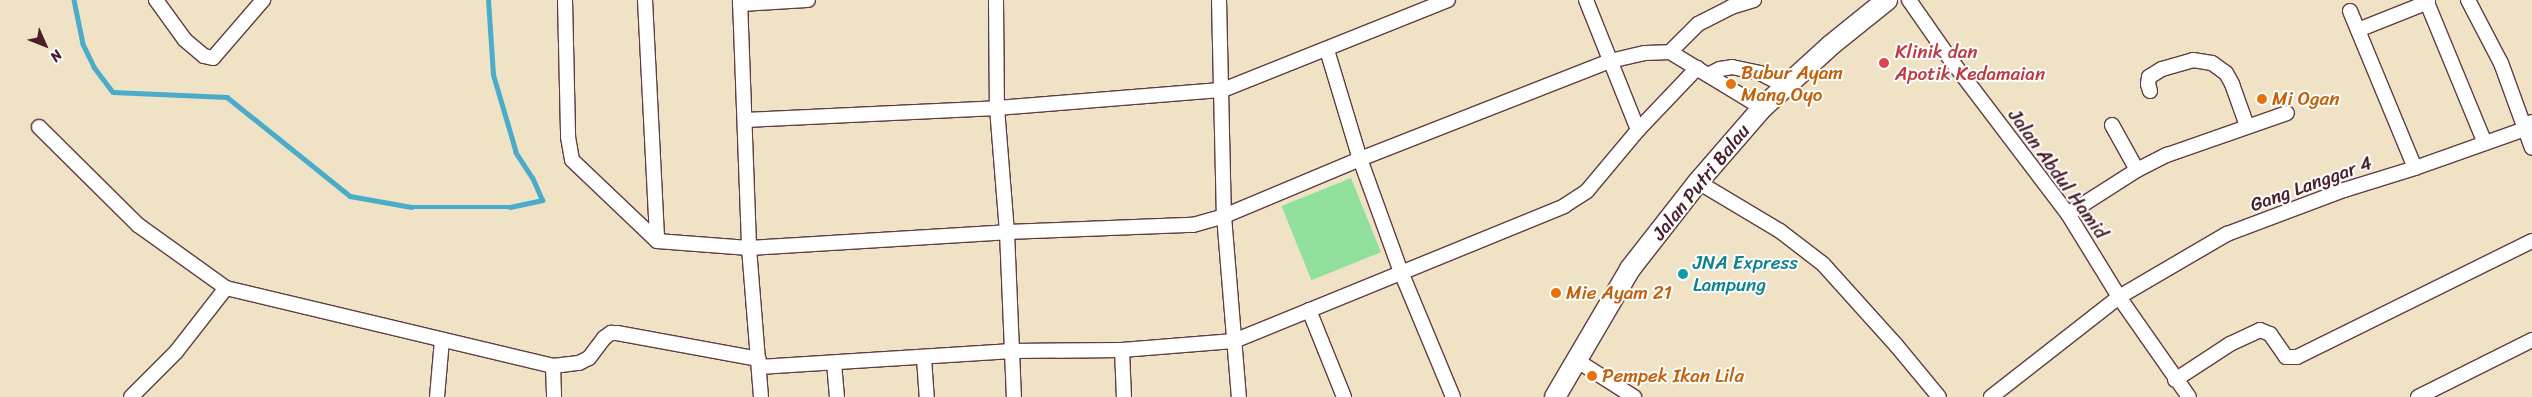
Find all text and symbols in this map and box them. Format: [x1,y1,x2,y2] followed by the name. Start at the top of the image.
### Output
[20,20,70,70] north arrow
[1895,41,2046,85] place label: Klinik dan Apotik Kedamaian
[44,44,69,68] text: N
[1877,56,1891,70] marker: Klinik dan Apotik Kedamaian
[1741,62,1843,106] place label: Bubur Ayam Mang Oyo
[1725,78,1737,90] marker: Bubur Ayam Mang Oyo
[2272,88,2339,110] place label: Mi Ogan
[2256,93,2268,105] marker: Mi Ogan
[2003,105,2113,243] street label: Jalan Abdul Hamid
[1647,119,1755,245] street label: Jalan Putri Balau
[2247,151,2375,217] street label: Gang Langgar 4
[1693,252,1798,296] place label: JNA Express Lampung
[1677,268,1689,280] marker: JNA Express Lampung
[1566,282,1672,304] place label: Mie Ayam 21
[1550,287,1562,299] marker: Mie Ayam 21
[1602,365,1744,387] place label: Pempek Ikan Lila
[1586,370,1598,382] marker: Pempek Ikan Lila

